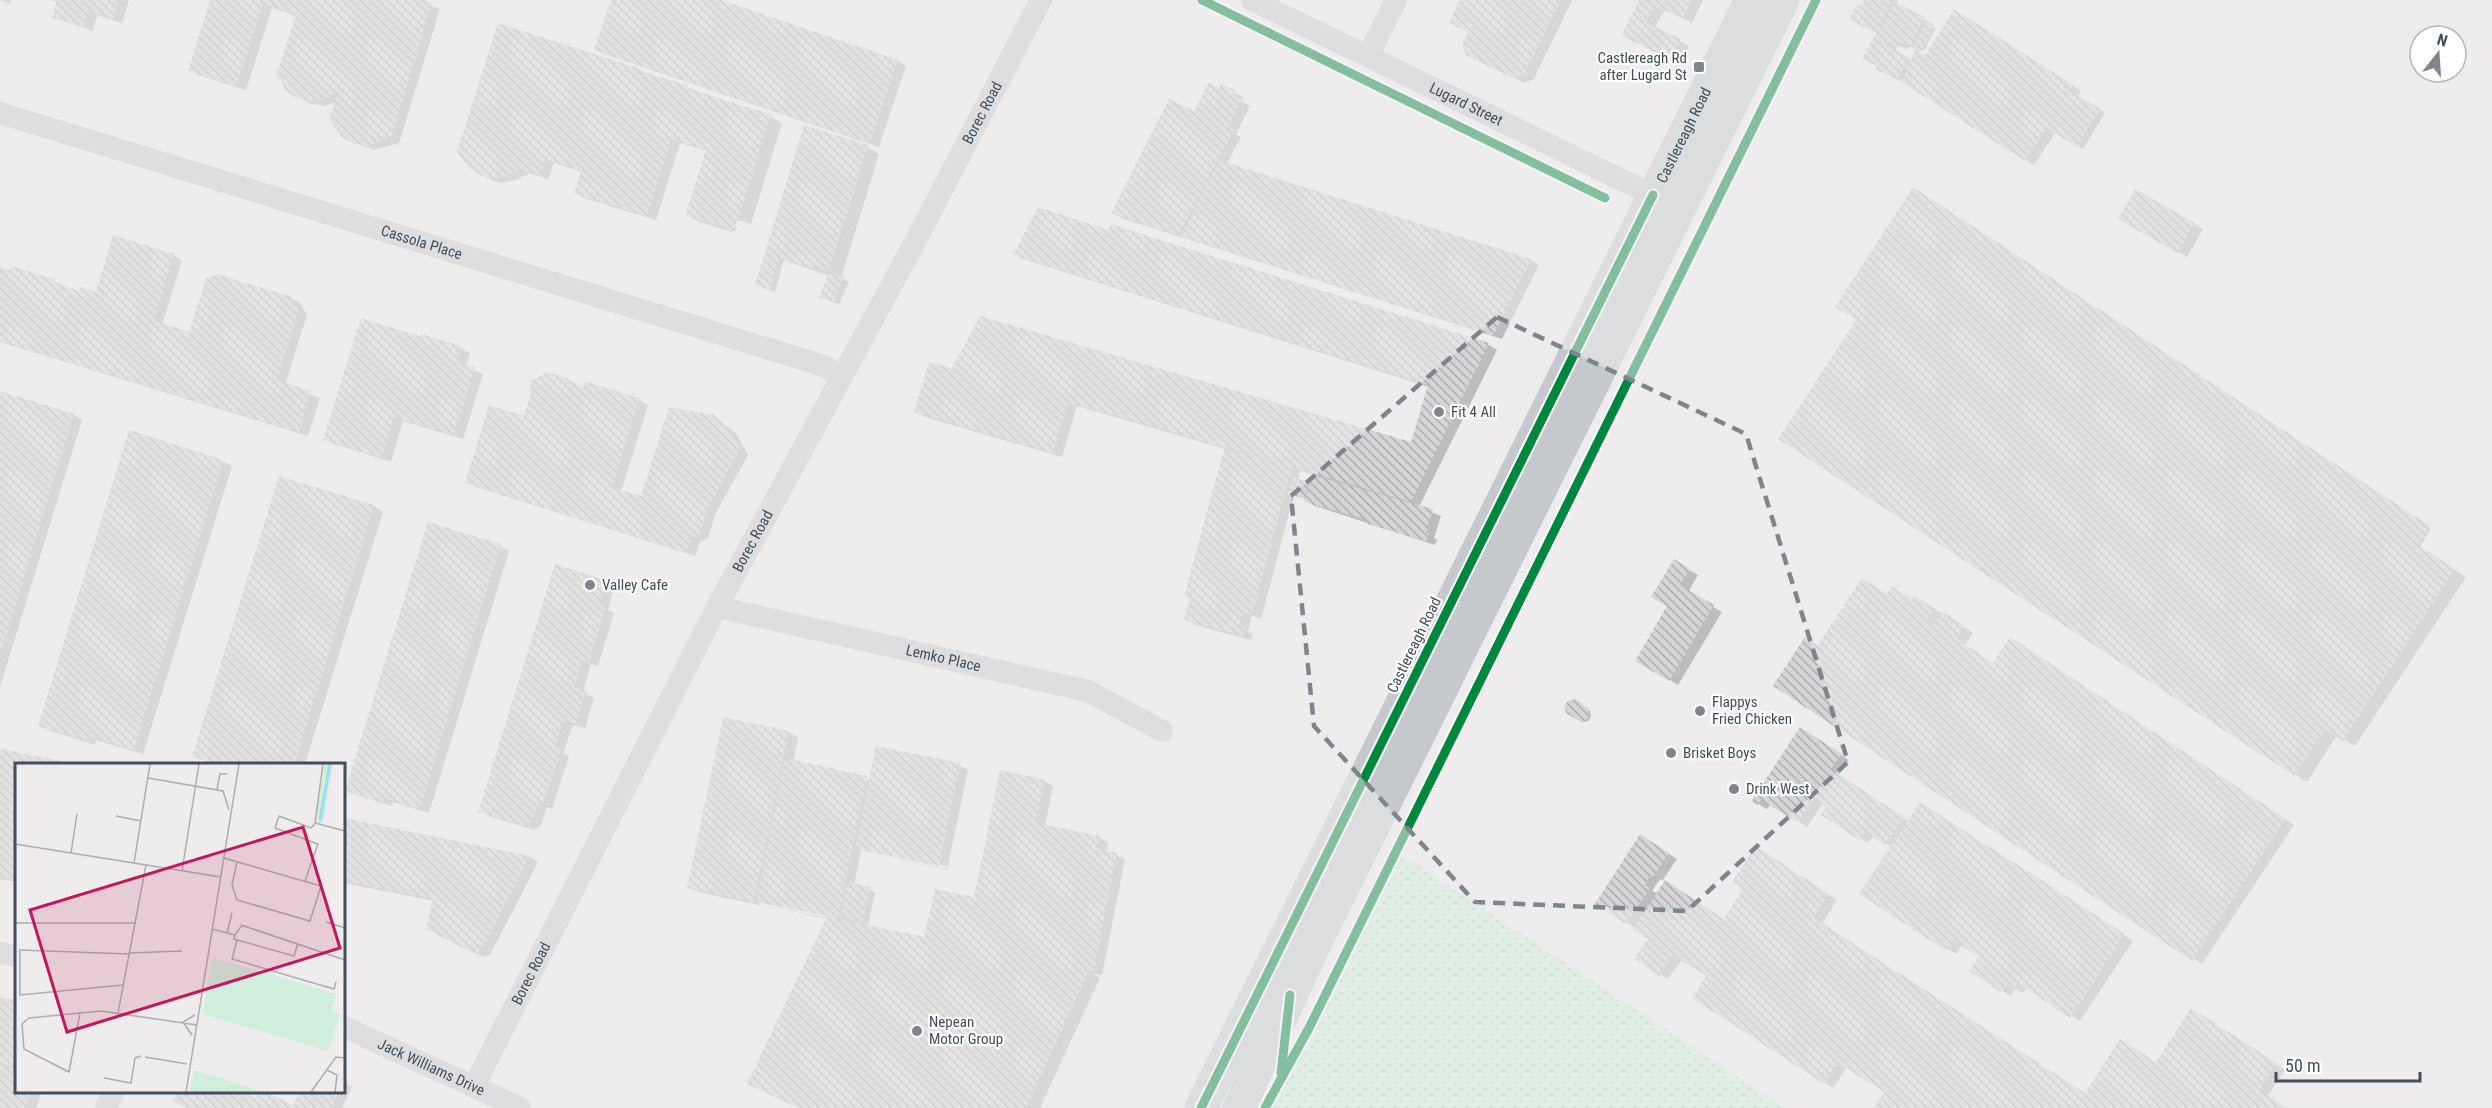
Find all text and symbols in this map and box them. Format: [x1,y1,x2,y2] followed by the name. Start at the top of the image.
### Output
[2408,24,2468,84] north arrow
[2435,30,2450,51] text: N
[1597,49,1687,84] place label: Castlereagh Rd after Lugard St
[1692,60,1706,74] marker: Castlereagh Rd after Lugard St
[959,79,1006,147] street label: Borec Road
[1426,79,1506,130] street label: Lugard Street
[1653,84,1715,186] street label: Castlereagh Road
[379,221,464,263] street label: Cassola Place
[1451,403,1496,421] place label: Fit 4 All
[1432,405,1446,419] marker: Fit 4 All
[729,507,777,575] street label: Borec Road
[602,576,668,594] place label: Valley Cafe
[583,578,597,592] marker: Valley Cafe
[1383,594,1445,696] street label: Castlereagh Road
[904,641,982,675] street label: Lemko Place
[1712,693,1792,728] place label: Flappys Fried Chicken
[1693,704,1707,718] marker: Flappys Fried Chicken
[1683,744,1756,762] place label: Brisket Boys
[1664,746,1678,760] marker: Brisket Boys
[15,763,345,1093] inset map
[1746,780,1810,798] place label: Drink West
[1727,782,1741,796] marker: Drink West
[508,939,554,1008] street label: Borec Road
[929,1013,1003,1048] place label: Nepean Motor Group
[910,1024,924,1038] marker: Nepean Motor Group
[375,1035,487,1099] street label: Jack Williams Drive
[2276,1045,2420,1083] scale bar
[2285,1055,2320,1076] text: 50 m

